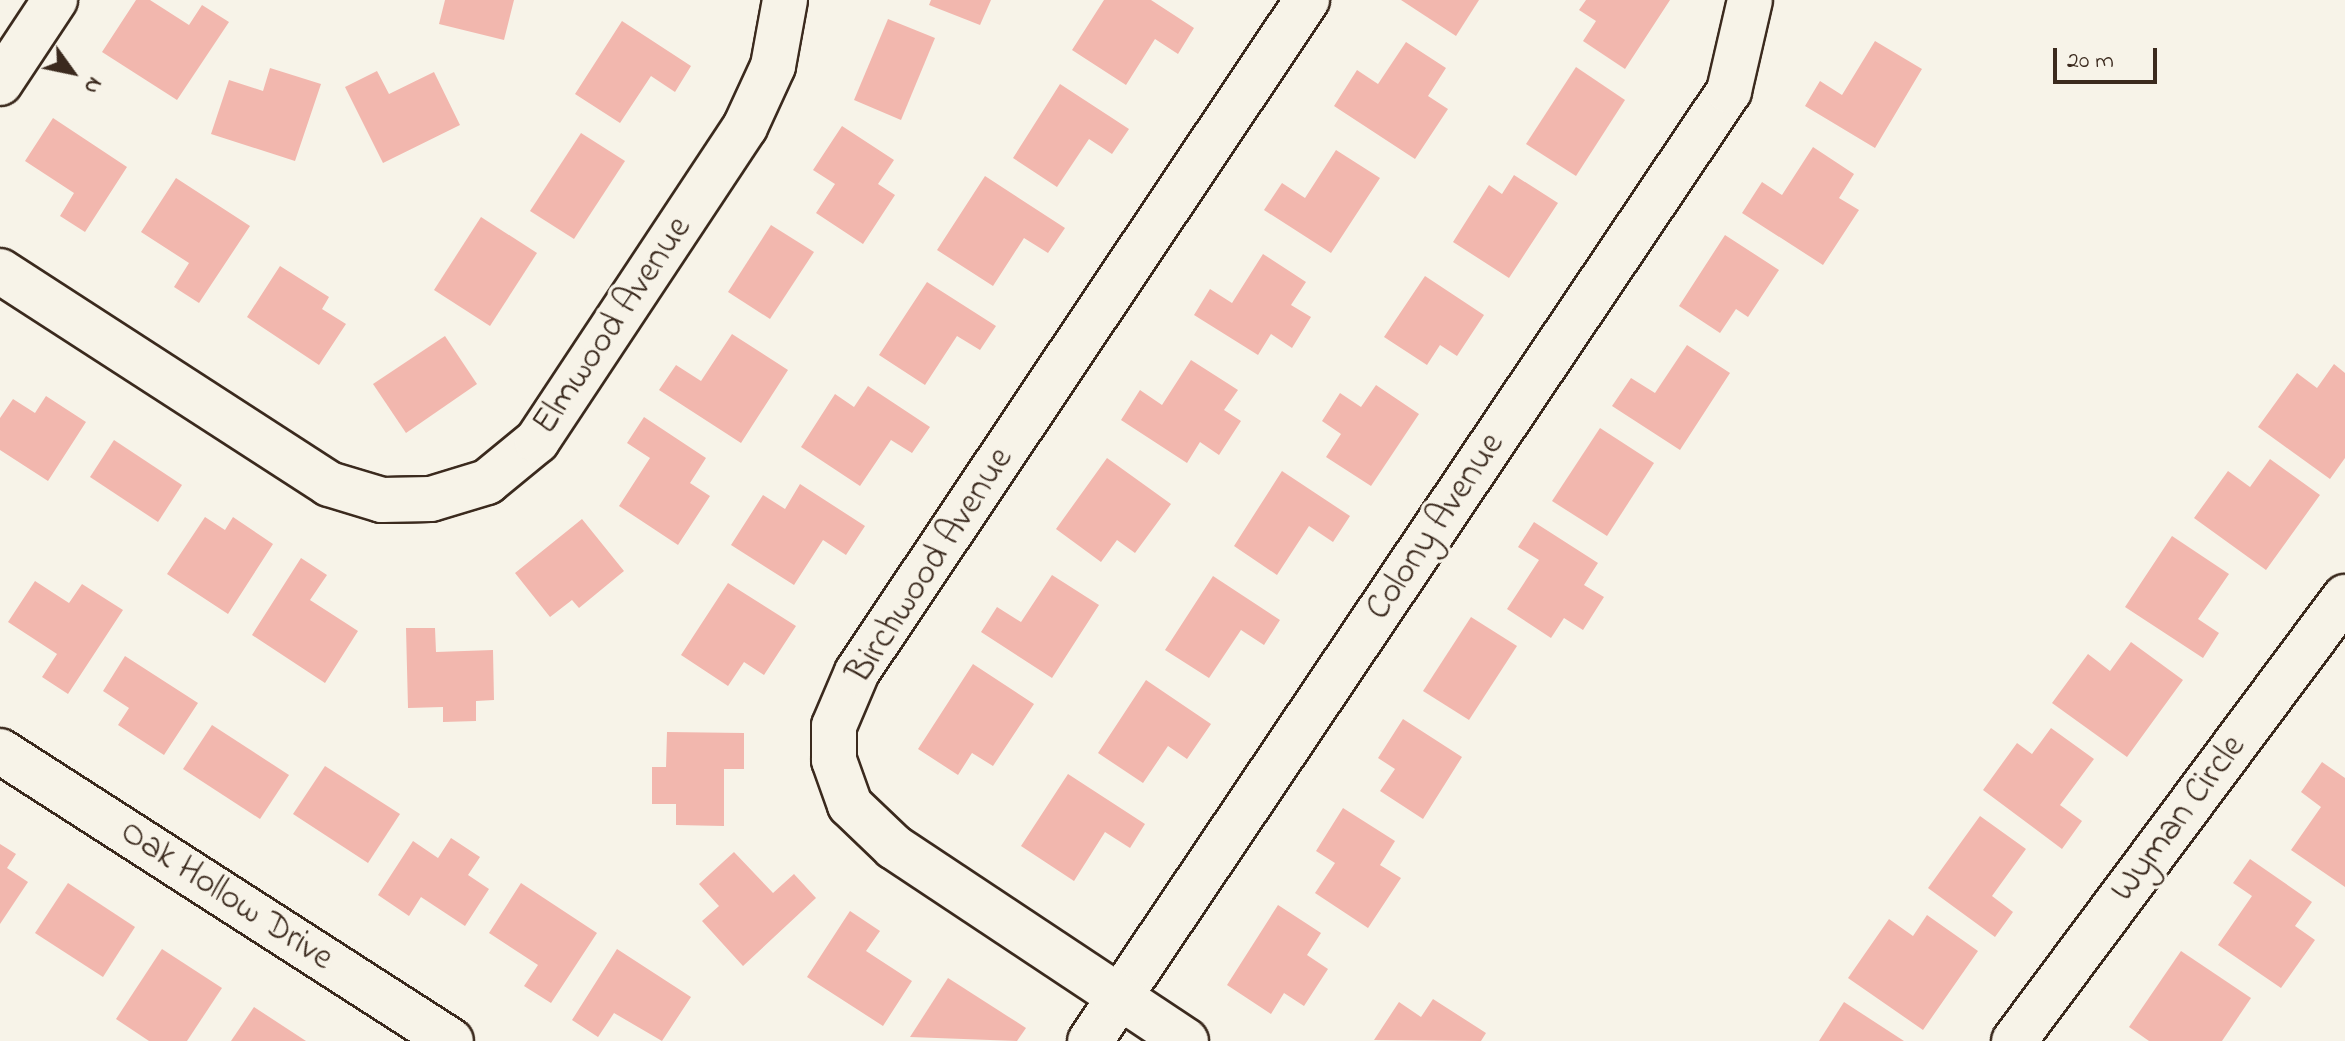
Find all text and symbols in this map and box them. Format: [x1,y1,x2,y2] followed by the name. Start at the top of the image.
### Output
[32,32,112,112] north arrow
[2057,32,2161,82] scale bar
[2067,44,2114,79] text: 20 m
[75,70,110,100] text: N
[524,209,702,443] street label: Elmwood Avenue
[1358,425,1514,629] street label: Colony Avenue
[839,440,1023,692] street label: Birchwood Avenue
[2102,727,2256,911] street label: Wyman Circle
[111,811,341,981] street label: Oak Hollow Drive

